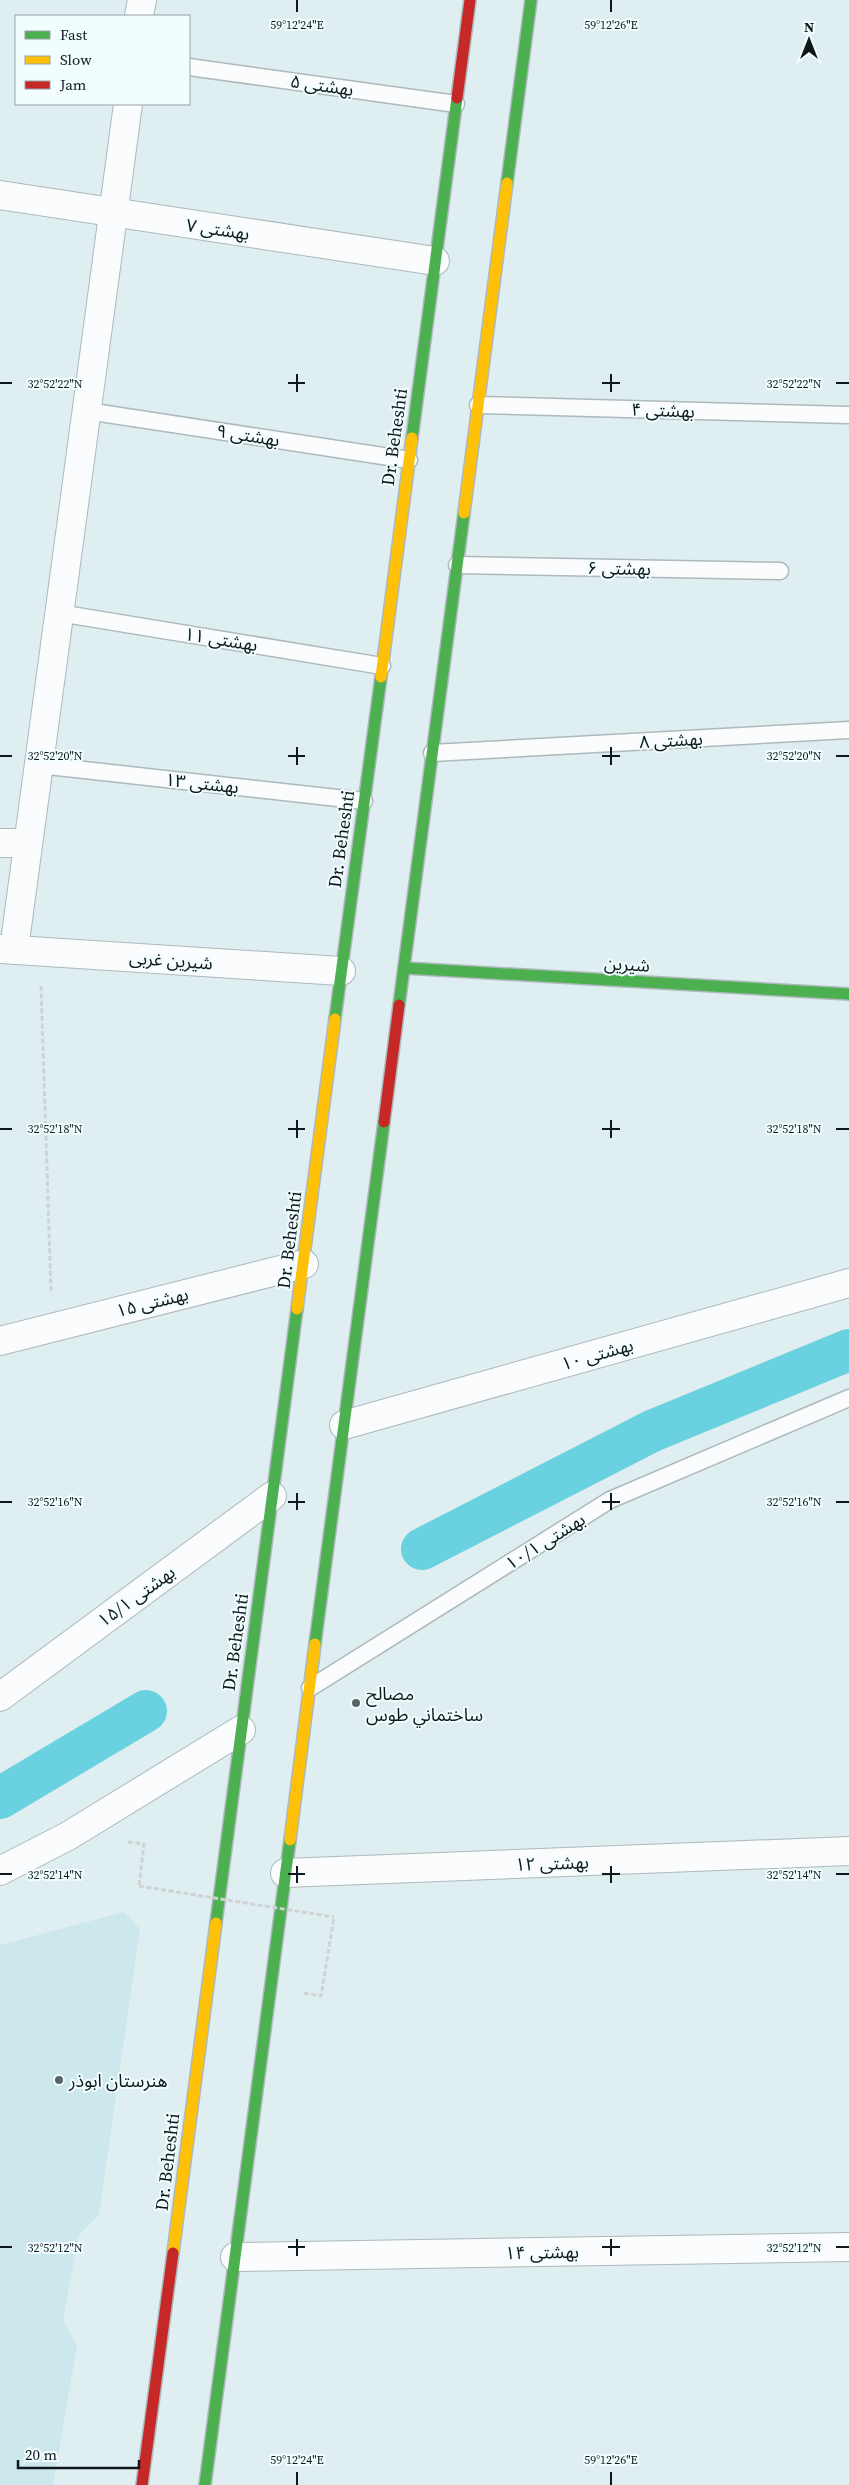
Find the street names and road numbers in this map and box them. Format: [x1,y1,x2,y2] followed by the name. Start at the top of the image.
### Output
[289,68,355,102] street label: بهشتی ۵
[185,212,251,246] street label: بهشتی ۷
[375,387,413,487] street label: Dr. Beheshti
[631,396,695,424] street label: بهشتی ۴
[215,418,281,452] street label: بهشتی ۹
[587,555,651,581] street label: بهشتی ۶
[182,621,260,657] street label: بهشتی ۱۱
[639,726,703,754] street label: بهشتی ۸
[164,767,240,799] street label: بهشتی ۱۳
[322,789,360,889] street label: Dr. Beheshti
[128,945,214,975] street label: شیرین غربی
[603,950,651,978] street label: شیرین
[271,1190,307,1290] street label: Dr. Beheshti
[113,1281,191,1323] street label: بهشتی ۱۵
[558,1332,636,1376] street label: بهشتی ۱۰
[500,1506,590,1576] street label: بهشتی ۱۰/۱
[92,1559,180,1633] street label: بهشتی ۱۵/۱
[216,1592,254,1692] street label: Dr. Beheshti
[515,1849,589,1877] street label: بهشتی ۱۲
[149,2112,185,2212] street label: Dr. Beheshti
[505,2239,579,2265] street label: بهشتی ۱۴

